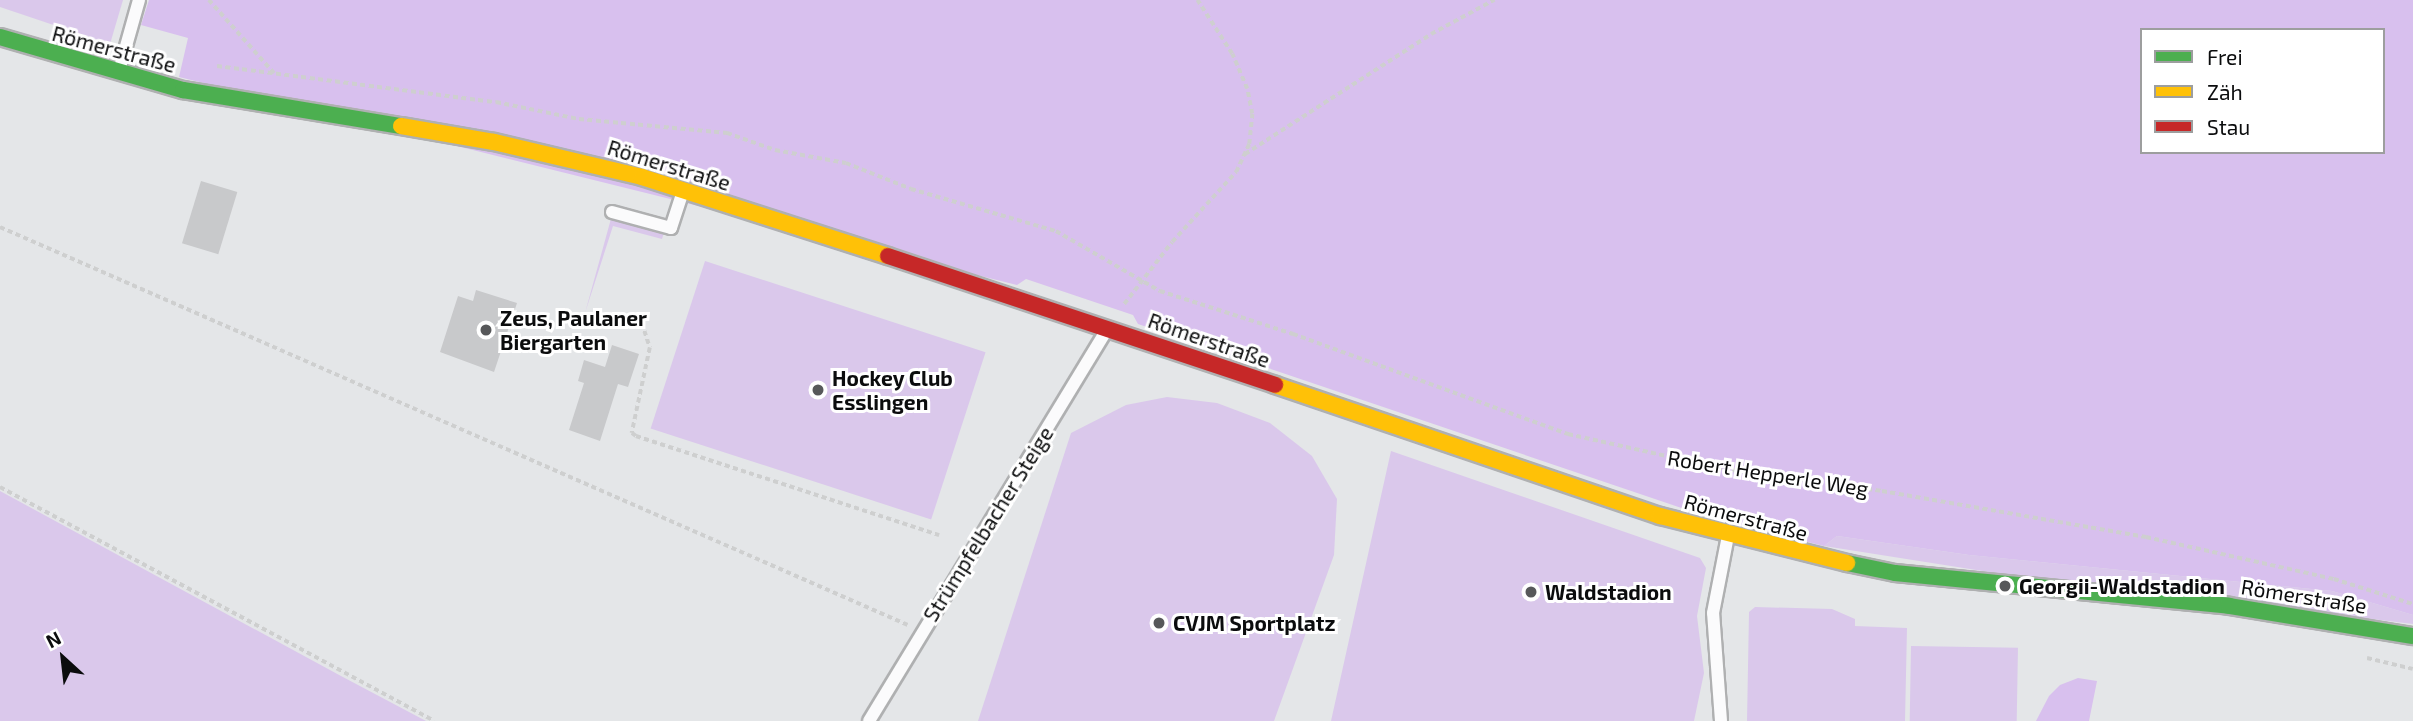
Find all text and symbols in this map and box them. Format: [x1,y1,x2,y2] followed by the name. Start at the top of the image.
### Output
[49,20,179,78] street label: Römerstraße
[2140,28,2385,154] legend
[2207,44,2243,69] text: Frei
[2207,79,2243,104] text: Zäh
[2207,114,2250,139] text: Stau
[605,134,733,196] street label: Römerstraße
[500,305,647,355] place label: Zeus, Paulaner Biergarten
[1145,307,1273,373] street label: Römerstraße
[478,322,494,338] marker: Zeus, Paulaner Biergarten
[832,365,953,415] place label: Hockey Club Esslingen
[810,382,826,398] marker: Hockey Club Esslingen
[918,422,1058,626] street label: Strümpfelbacher Steige
[1666,445,1870,501] street label: Robert Hepperle Weg
[1681,488,1811,546] street label: Römerstraße
[2019,573,2225,599] place label: Georgii-Waldstadion
[2239,574,2369,618] street label: Römerstraße
[1997,578,2013,594] marker: Georgii-Waldstadion
[1545,579,1672,605] place label: Waldstadion
[1523,584,1539,600] marker: Waldstadion
[1173,610,1335,636] place label: CVJM Sportplatz
[1151,615,1167,631] marker: CVJM Sportplatz
[28,623,98,693] north arrow
[42,625,65,652] text: N

